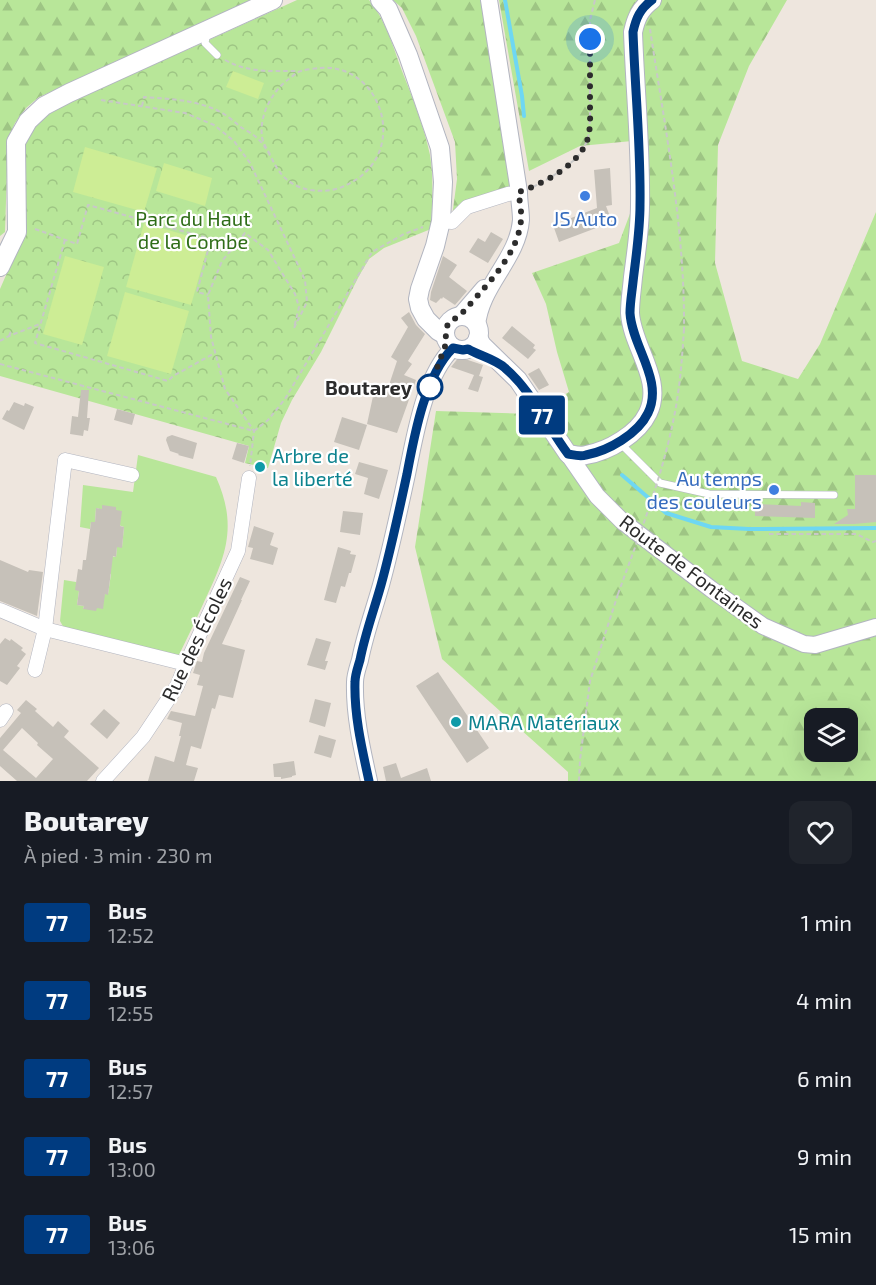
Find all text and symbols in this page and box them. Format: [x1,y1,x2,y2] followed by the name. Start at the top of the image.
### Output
[575,24,605,54] your location
[578,189,592,203] marker: JS Auto
[135,206,251,253] park label: Parc du Haut de la Combe
[553,206,617,230] place label: JS Auto
[417,374,443,400] marker: Boutarey
[325,375,413,400] place label: Boutarey
[515,396,569,434] line badge: 77
[531,403,553,428] text: 77
[272,443,353,490] place label: Arbre de la liberté
[253,460,267,474] marker: Arbre de la liberté
[647,466,762,513] place label: Au temps des couleurs
[767,483,781,497] marker: Au temps des couleurs
[615,509,769,633] street label: Route de Fontaines
[156,573,236,705] street label: Rue des Écoles
[804,708,858,762] map controls
[804,708,858,762] button: layers
[468,710,620,734] place label: MARA Matériaux
[449,715,463,729] marker: MARA Matériaux
[789,801,852,864] button: heart
[24,803,149,837] text: Boutarey
[24,843,213,867] text: À pied · 3 min · 230 m
[108,897,147,923] text: Bus
[801,909,852,935] text: 1 min
[46,910,68,935] text: 77
[108,923,154,947] text: 12:52
[108,975,147,1001] text: Bus
[796,987,852,1013] text: 4 min
[46,988,68,1013] text: 77
[108,1001,153,1025] text: 12:55
[108,1053,147,1079] text: Bus
[797,1065,852,1091] text: 6 min
[46,1066,68,1091] text: 77
[108,1079,153,1103] text: 12:57
[108,1131,147,1157] text: Bus
[797,1143,852,1169] text: 9 min
[46,1144,68,1169] text: 77
[108,1157,156,1181] text: 13:00
[108,1209,147,1235] text: Bus
[789,1221,852,1247] text: 15 min
[46,1222,68,1247] text: 77
[108,1235,155,1259] text: 13:06

